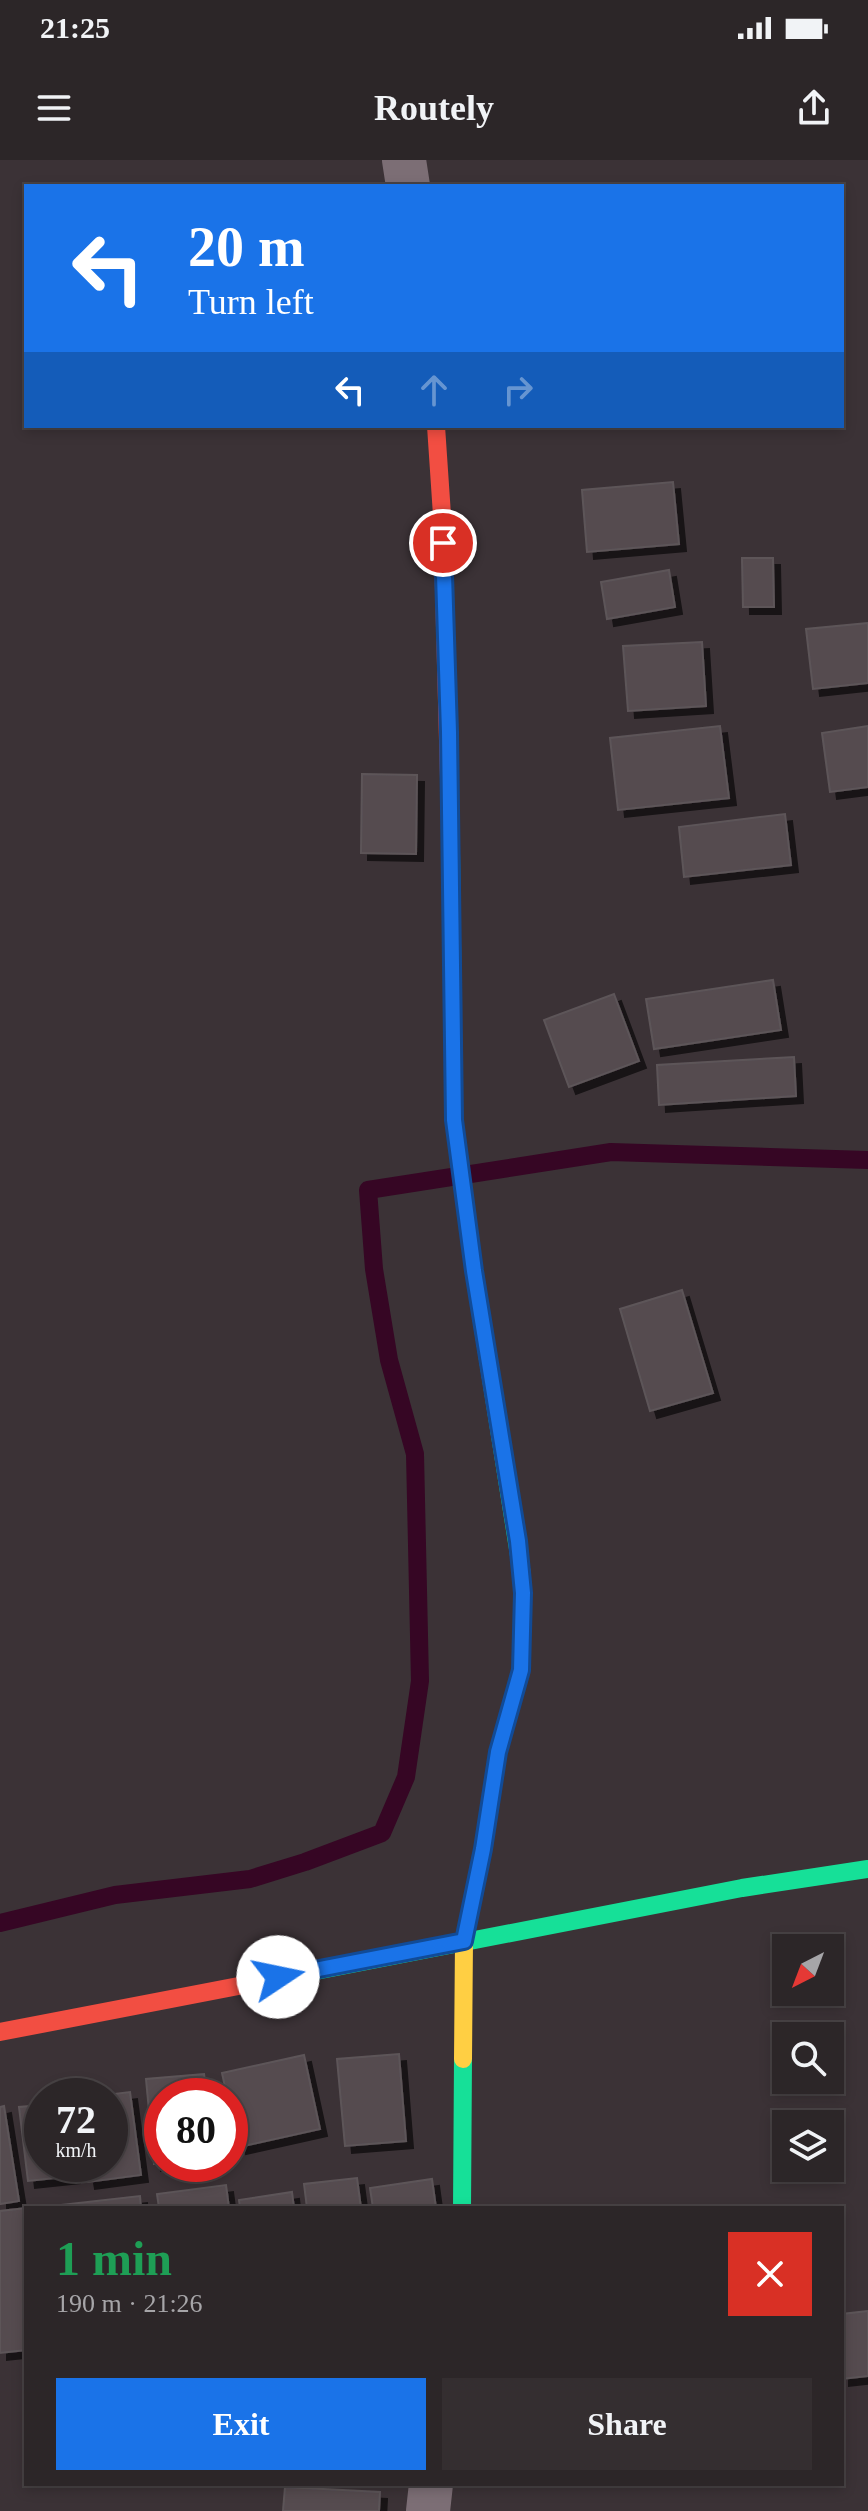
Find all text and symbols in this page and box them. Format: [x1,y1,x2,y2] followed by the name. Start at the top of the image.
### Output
[40,11,110,44] text: 21:25
[32,86,76,130] icon: menu
[792,86,836,130] icon: share
[374,88,494,128] text: Routely
[56,216,160,320] icon: left
[188,216,305,278] text: 20 m
[188,282,314,322] text: Turn left
[328,368,372,412] icon: left
[412,368,456,412] icon: ahead
[496,368,540,412] icon: right
[409,509,477,577] pin
[421,521,465,565] icon: arrive
[772,1934,844,2006] north arrow
[772,1934,844,2182] map controls
[236,1935,320,2019] position arrow
[772,2022,844,2094] button: search
[144,2078,248,2182] speed limit sign: 80
[56,2097,96,2142] text: 72
[772,2110,844,2182] button: layers
[55,2139,97,2161] text: km/h
[56,2232,172,2285] text: 1 min
[728,2232,812,2316] button: close
[56,2289,203,2318] text: 190 m · 21:26
[56,2378,426,2470] button: Exit
[442,2378,812,2470] button: Share

